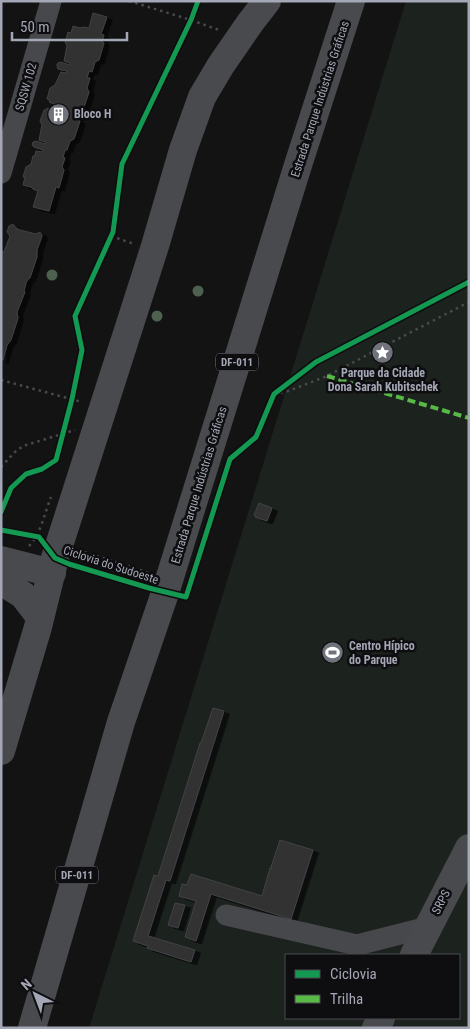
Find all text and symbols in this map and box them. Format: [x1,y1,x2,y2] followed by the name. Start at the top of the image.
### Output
[12,10,128,42] scale bar
[20,18,50,36] text: 50 m
[288,19,352,179] street label: Estrada Parque Indústrias Gráficas
[12,61,40,113] street label: SQSW 102
[46,102,70,126] building icon: Bloco H
[74,107,111,121] place label: Bloco H
[371,340,395,364] place icon: Parque da Cidade Dona Sarah Kubitschek
[216,354,258,371] road number: DF-011
[328,366,439,394] place label: Parque da Cidade Dona Sarah Kubitschek
[168,405,230,565] street label: Estrada Parque Indústrias Gráficas
[62,543,161,587] street label: Ciclovia do Sudoeste
[349,639,415,667] place label: Centro Hípico do Parque
[321,641,345,665] sports icon: Centro Hípico do Parque
[56,866,98,884] road number: DF-011
[429,887,453,917] street label: SRPS
[285,954,460,1019] legend
[330,965,377,983] text: Ciclovia
[10,969,60,1019] north arrow
[18,976,35,993] text: N
[330,990,363,1008] text: Trilha

